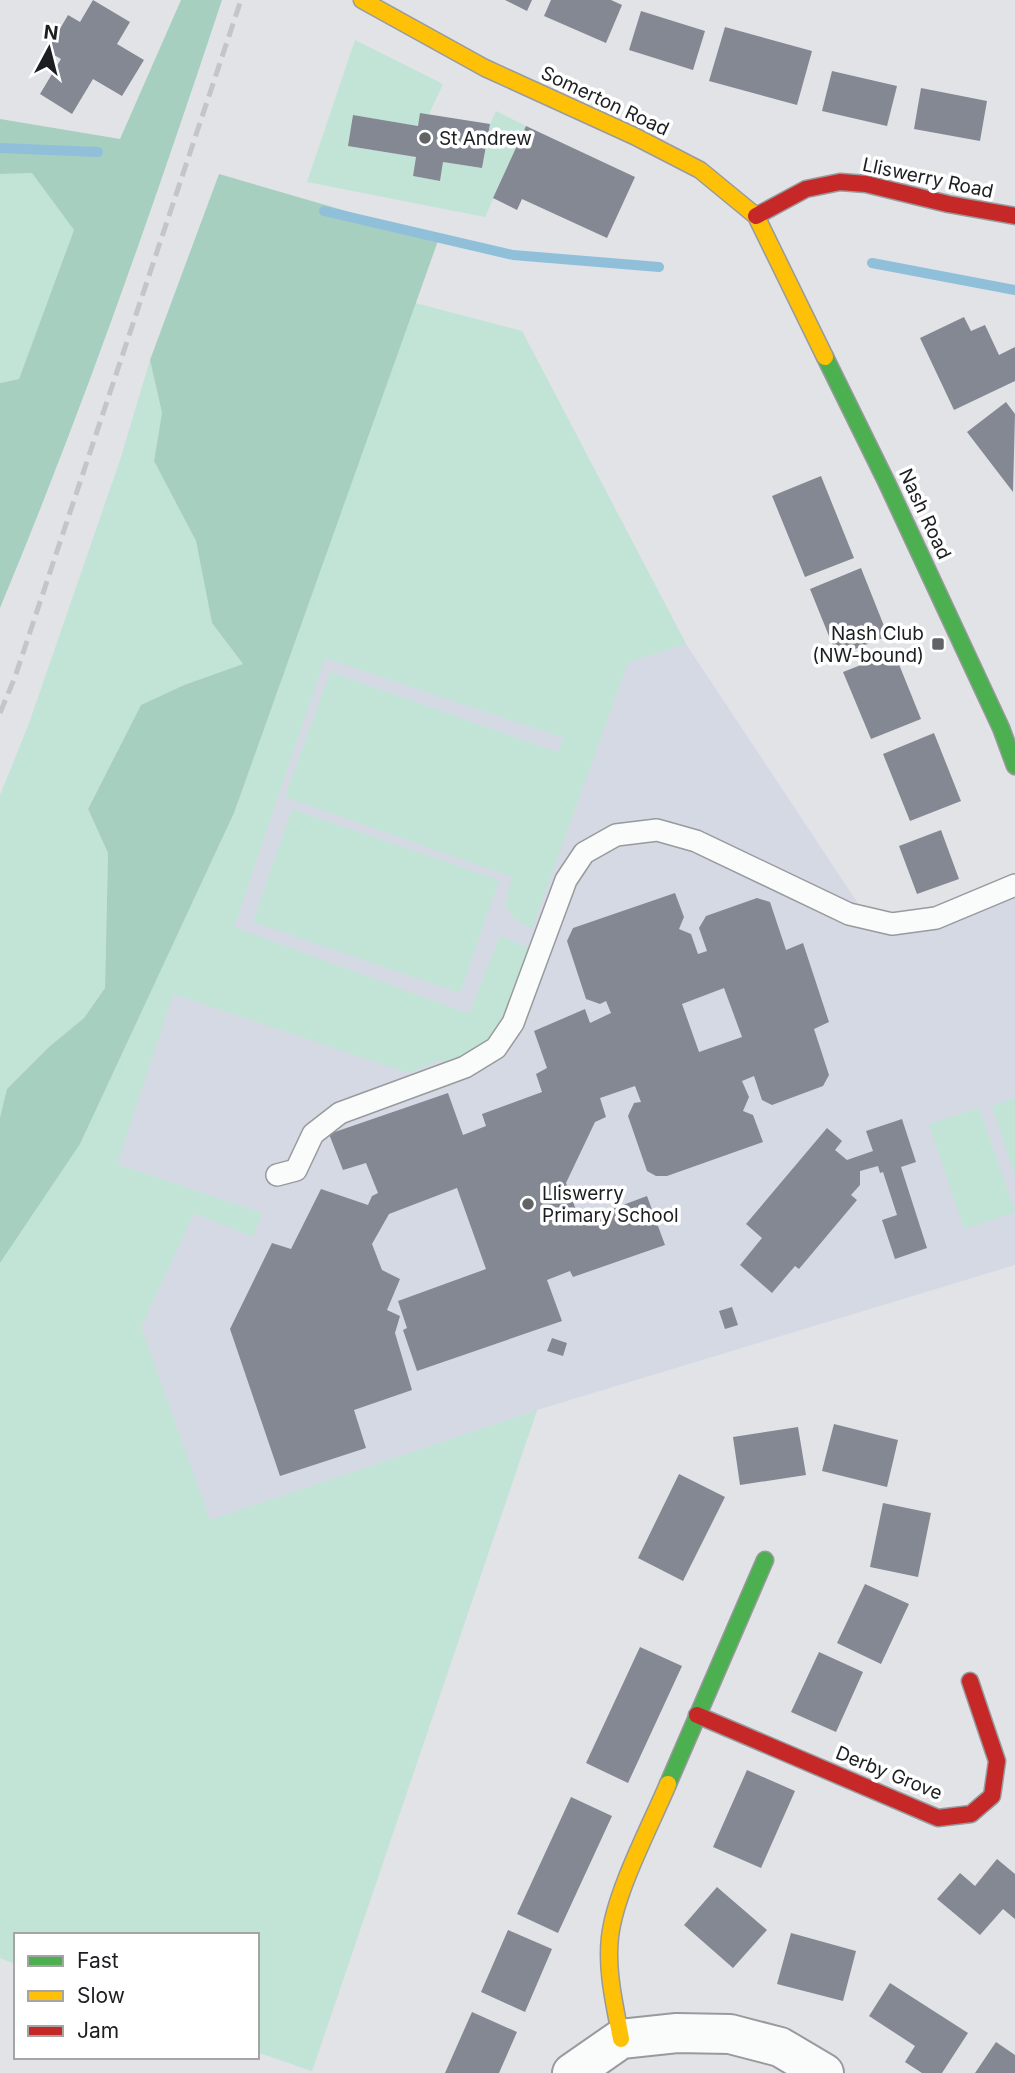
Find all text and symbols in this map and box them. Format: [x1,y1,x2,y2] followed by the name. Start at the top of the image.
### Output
[14,14,84,84] north arrow
[42,20,60,45] text: N
[537,61,673,141] street label: Somerton Road
[439,127,532,150] place label: St Andrew
[417,130,433,146] marker: St Andrew
[861,153,995,203] street label: Lliswerry Road
[894,465,956,563] street label: Nash Road
[812,622,924,667] place label: Nash Club (NW-bound)
[930,636,946,652] marker: Nash Club (NW-bound)
[542,1182,679,1227] place label: Lliswerry Primary School
[520,1196,536,1212] marker: Lliswerry Primary School
[832,1741,946,1805] street label: Derby Grove
[14,1933,259,2059] legend
[77,1948,119,1973] text: Fast
[77,1983,125,2008] text: Slow
[77,2018,119,2043] text: Jam

